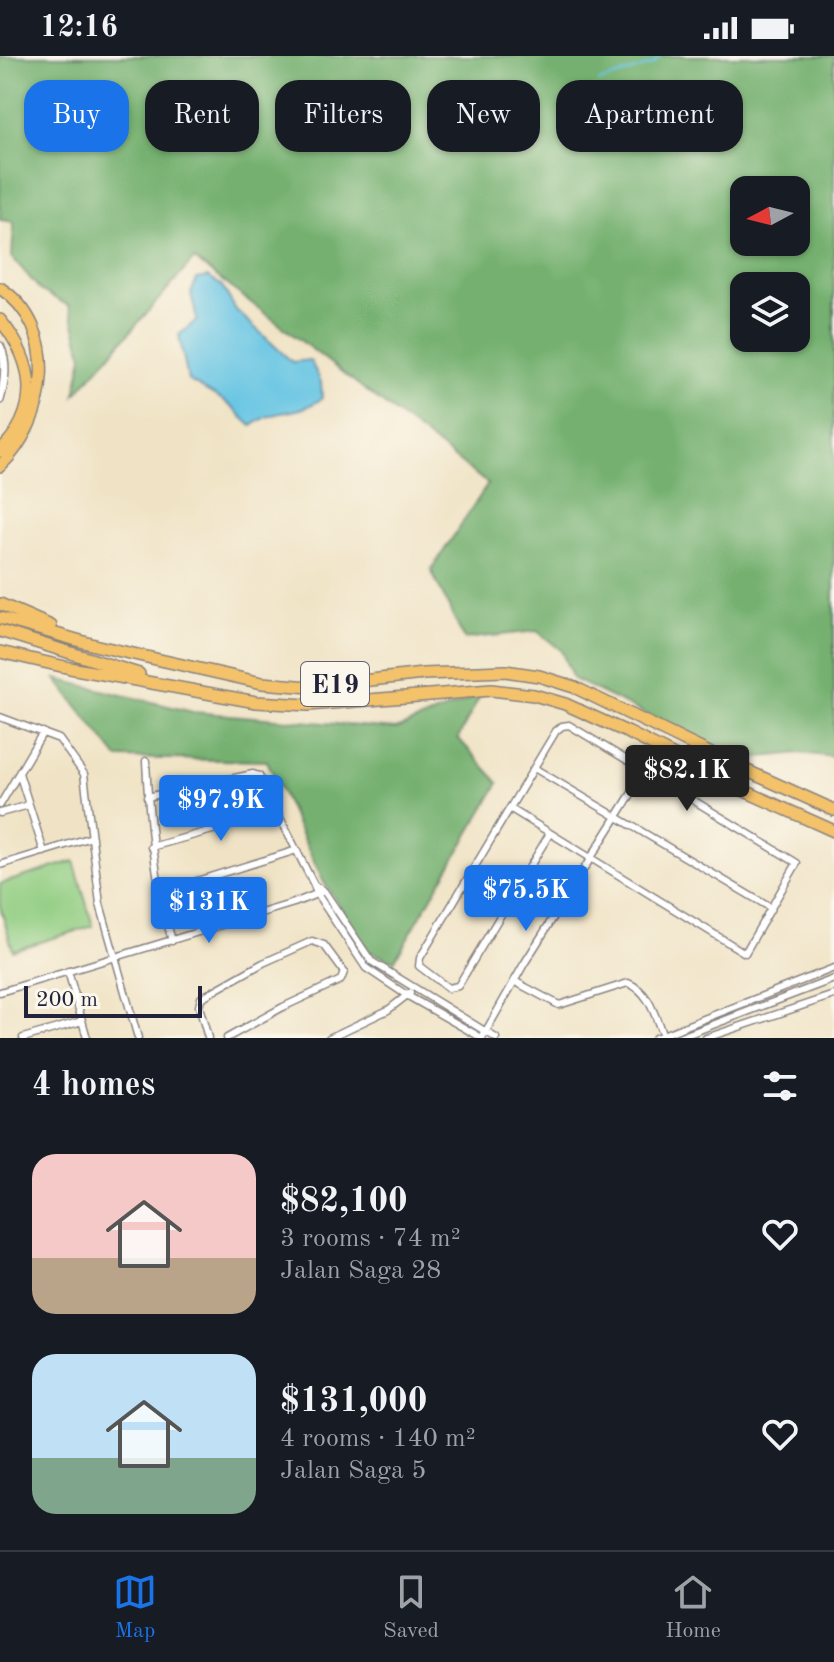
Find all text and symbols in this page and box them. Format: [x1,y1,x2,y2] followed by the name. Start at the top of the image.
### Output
[40,13,118,43] text: 12:16
[24,80,129,152] chip: Buy
[145,80,259,152] chip: Rent
[275,80,411,152] chip: Filters
[427,80,540,152] chip: New
[556,80,743,152] chip: Apartment
[730,176,810,256] north arrow
[730,176,810,352] map controls
[730,272,810,352] button: layers
[301,662,369,706] road number: E19
[622,745,752,813] pin: $82.1K
[643,758,731,784] text: $82.1K
[156,775,286,843] pin: $97.9K
[177,788,265,814] text: $97.9K
[461,865,591,933] pin: $75.5K
[153,877,265,945] pin: $131K
[482,878,570,904] text: $75.5K
[169,890,249,916] text: $131K
[24,982,202,1018] scale bar
[36,989,98,1011] text: 200 m
[758,1064,802,1108] icon: filters
[32,1069,155,1103] text: 4 homes
[280,1185,408,1219] text: $82,100
[96,1186,192,1282] icon: home
[758,1212,802,1256] icon: heart
[280,1226,461,1252] text: 3 rooms · 74 m²
[280,1258,441,1284] text: Jalan Saga 28
[280,1385,428,1419] text: $131,000
[96,1386,192,1482] icon: home
[758,1412,802,1456] icon: heart
[280,1426,476,1452] text: 4 rooms · 140 m²
[280,1458,426,1484] text: Jalan Saga 5
[113,1570,157,1645] tab: Map
[383,1570,439,1645] tab: Saved
[665,1570,721,1645] tab: Home

